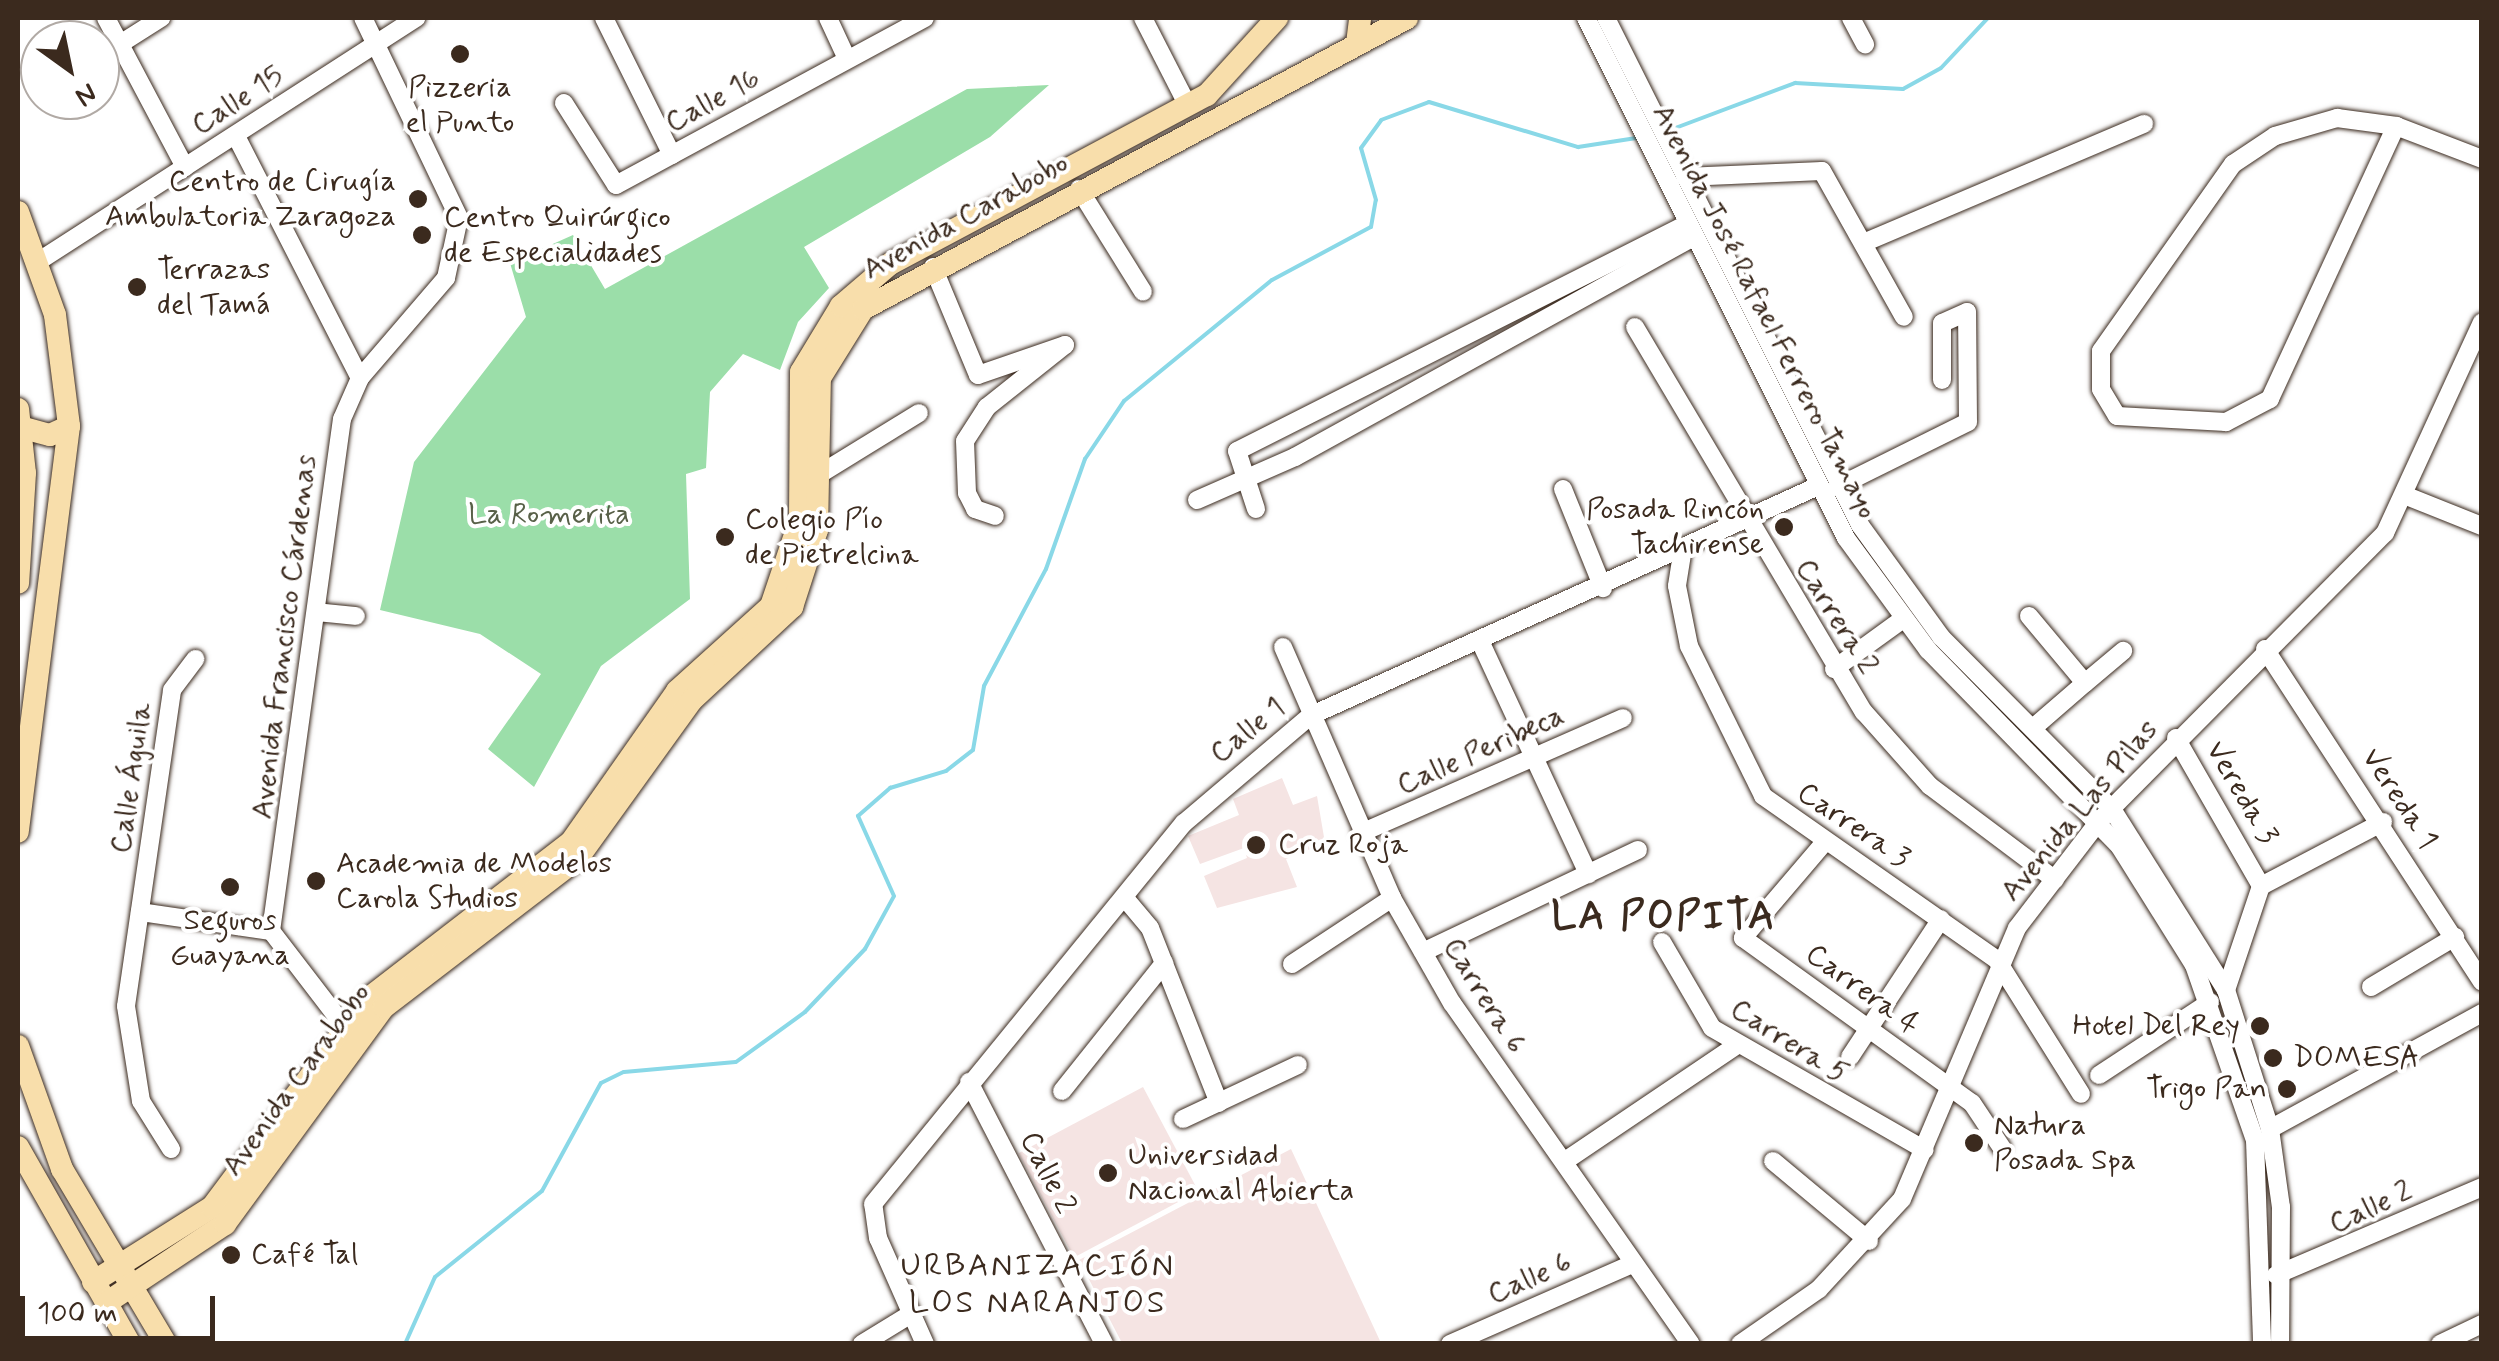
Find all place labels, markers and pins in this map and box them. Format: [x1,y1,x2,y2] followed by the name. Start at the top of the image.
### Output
[449,43,471,65] marker: Pizzeria el Punto
[408,70,512,140] place label: Pizzeria el Punto
[105,164,396,234] place label: Centro de Cirugía Ambulatoria Zaragoza
[405,186,431,212] marker: Centro de Cirugía Ambulatoria Zaragoza
[444,200,671,270] place label: Centro Quirúrgico de Especialidades
[409,222,435,248] marker: Centro Quirúrgico de Especialidades
[157,252,272,322] place label: Terrazas del Tamá
[126,276,148,298] marker: Terrazas del Tamá
[1586,492,1764,562] place label: Posada Rincón Tachirense
[745,502,922,572] place label: Colegio Pío de Pietrelcina
[1773,516,1795,538] marker: Posada Rincón Tachirense
[714,526,736,548] marker: Colegio Pío de Pietrelcina
[1278,827,1405,863] place label: Cruz Roja
[1243,832,1269,858] marker: Cruz Roja
[336,846,609,916] place label: Academia de Modelos Carola Studios
[305,870,327,892] marker: Academia de Modelos Carola Studios
[219,876,241,898] marker: Seguros Guayana
[170,903,290,974] place label: Seguros Guayana
[2074,1008,2240,1044] place label: Hotel Del Rey
[2249,1015,2271,1037] marker: Hotel Del Rey
[2293,1040,2419,1076] place label: DOMESA
[2262,1047,2284,1069] marker: DOMESA
[2149,1071,2267,1107] place label: Trigo Pan
[2276,1078,2298,1100] marker: Trigo Pan
[1994,1108,2136,1178] place label: Natura Posada Spa
[1963,1132,1985,1154] marker: Natura Posada Spa
[1128,1138,1347,1208] place label: Universidad Nacional Abierta
[1097,1162,1119,1184] marker: Universidad Nacional Abierta
[251,1237,358,1273] place label: Café Tal
[220,1244,242,1266] marker: Café Tal

